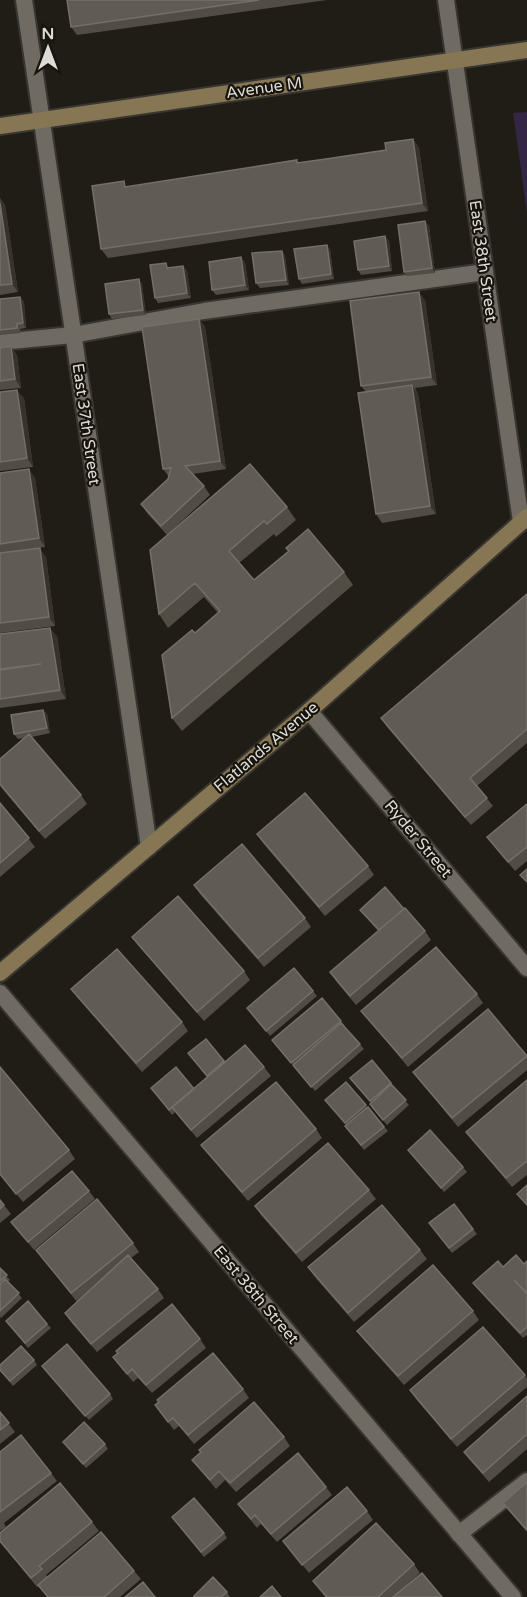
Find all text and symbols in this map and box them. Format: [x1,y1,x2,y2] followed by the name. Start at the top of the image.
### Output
[18,18,78,78] north arrow
[42,24,54,44] text: N
[225,73,303,103] street label: Avenue M
[465,199,501,323] street label: East 38th Street
[68,362,104,486] street label: East 37th Street
[210,697,322,797] street label: Flatlands Avenue
[380,796,456,882] street label: Ryder Street
[209,1242,303,1348] street label: East 38th Street

